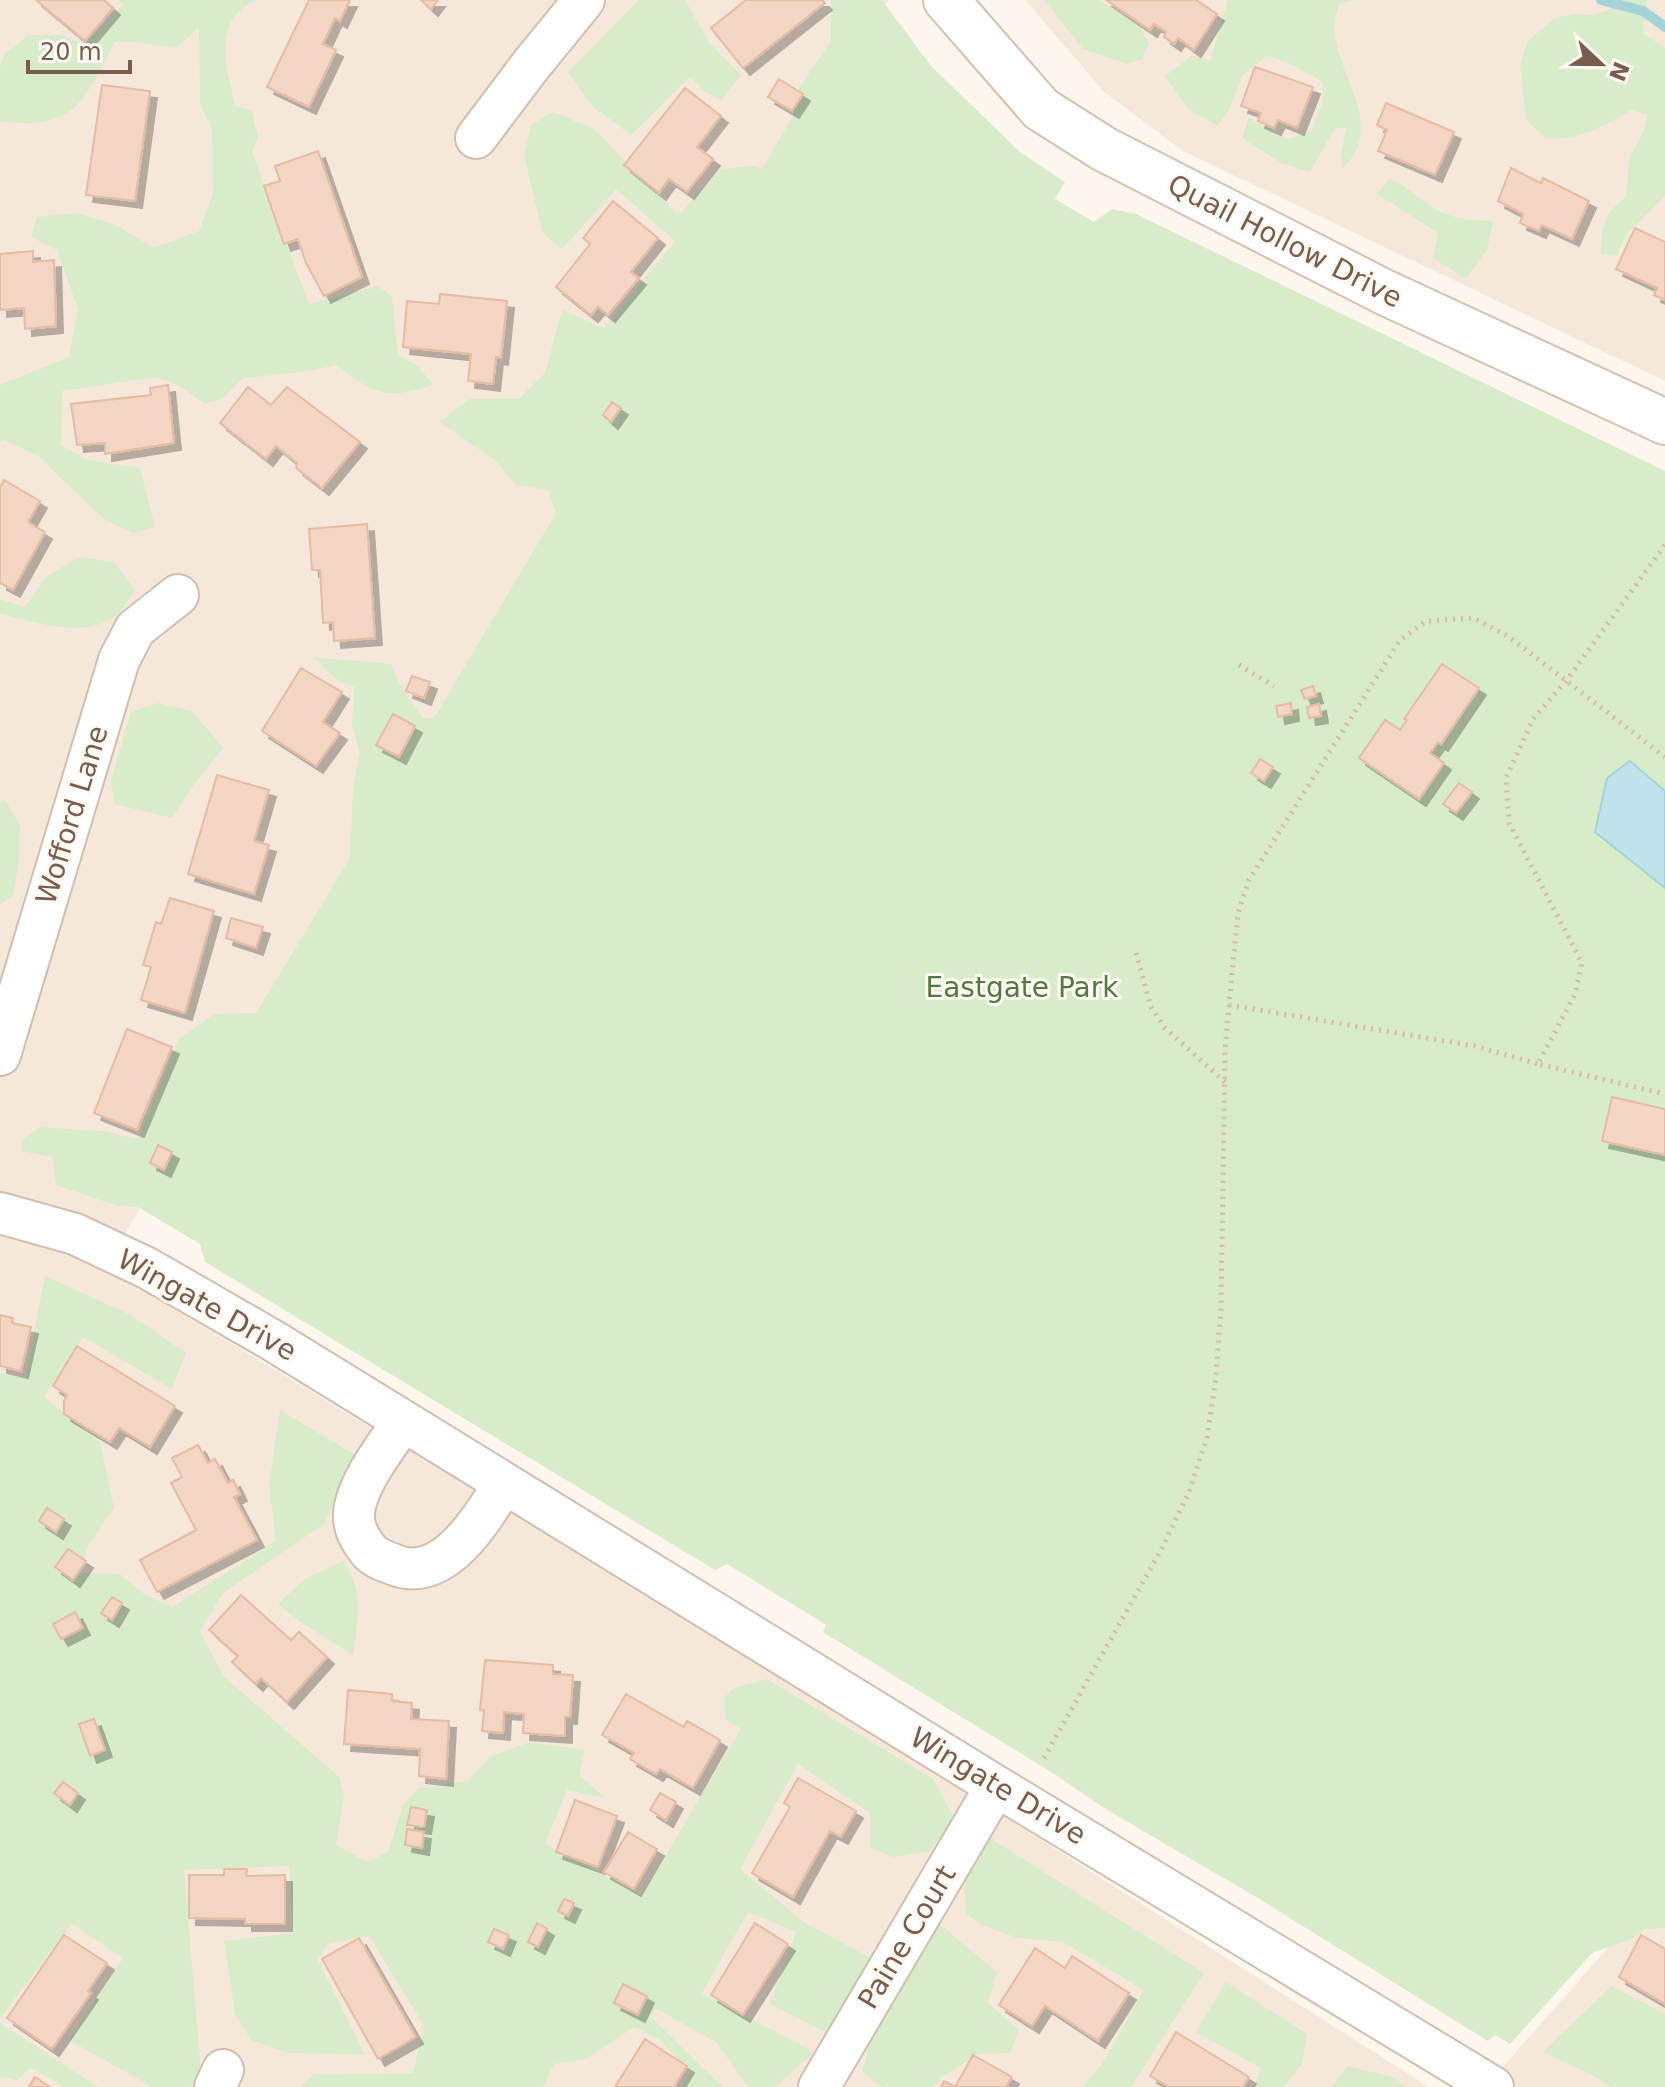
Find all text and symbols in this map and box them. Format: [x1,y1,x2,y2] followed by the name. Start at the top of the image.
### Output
[28,24,130,74] scale bar
[1561,24,1641,104] north arrow
[40,38,102,66] text: 20 m
[1604,58,1634,85] text: N
[1162,168,1408,314] street label: Quail Hollow Drive
[29,722,115,908] street label: Wofford Lane
[926,971,1119,1004] park label: Eastgate Park
[112,1242,302,1368] street label: Wingate Drive
[904,1721,1092,1851] street label: Wingate Drive
[851,1859,963,2015] street label: Paine Court

